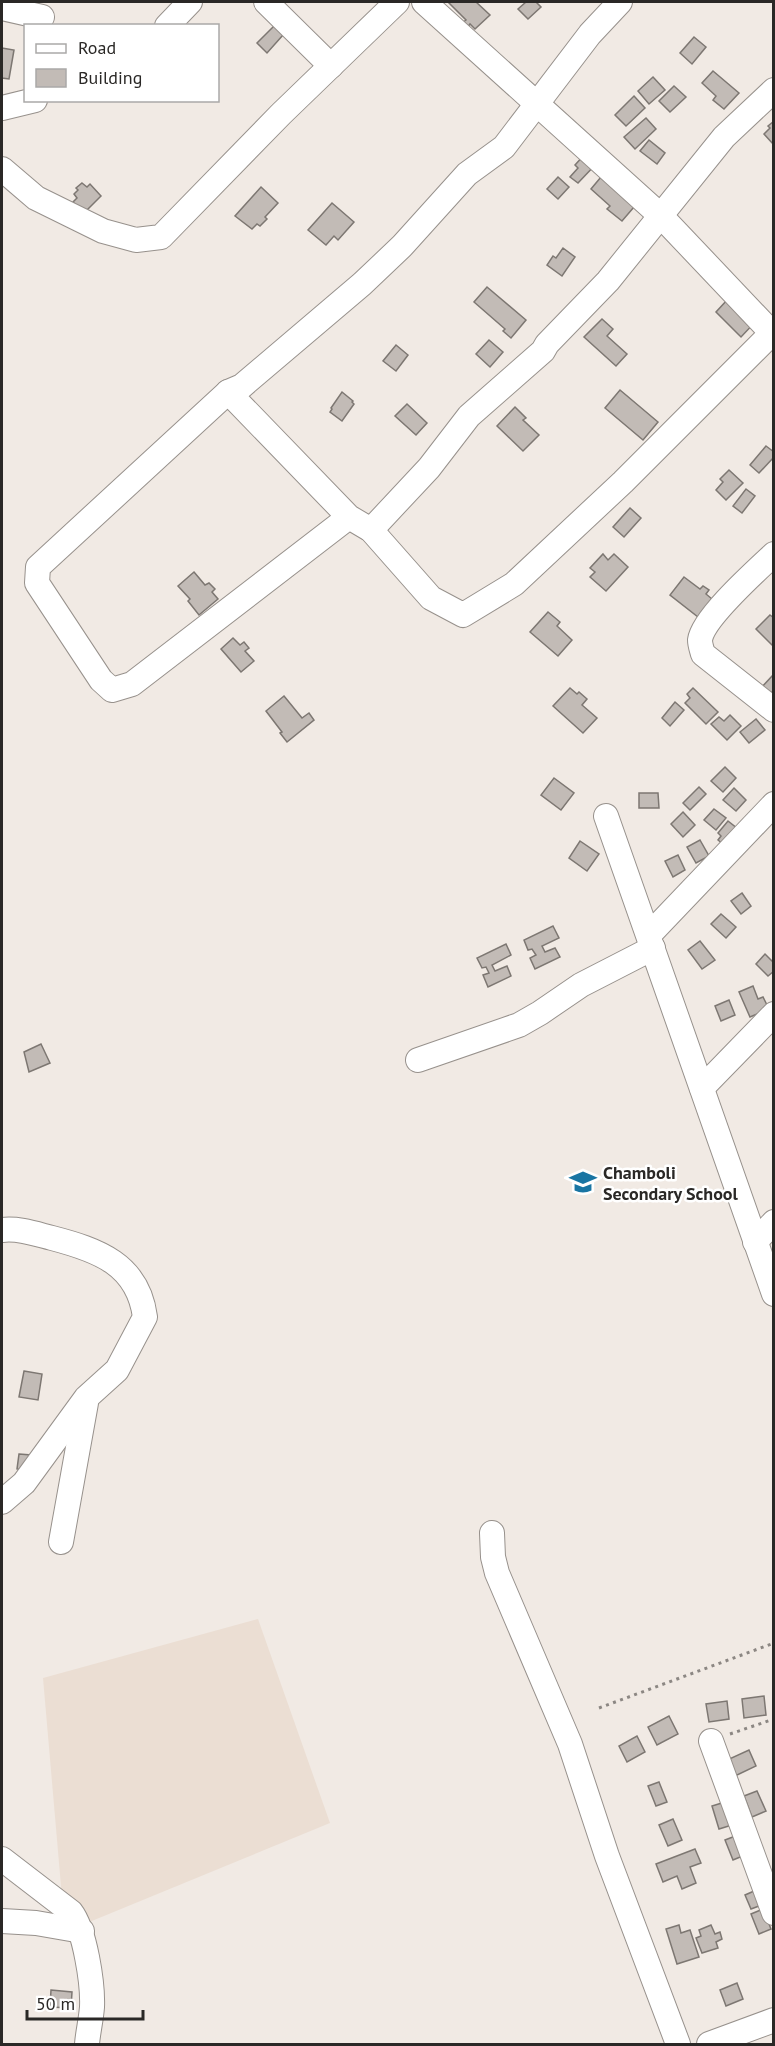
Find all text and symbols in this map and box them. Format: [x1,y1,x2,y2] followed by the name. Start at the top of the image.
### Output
[24,24,219,102] legend
[78,36,116,59] text: Road
[78,66,142,89] text: Building
[603,1161,738,1205] place label: Chamboli Secondary School
[568,1167,598,1197] school or university icon: Chamboli Secondary School
[27,1983,142,2021] scale bar
[36,1992,75,2015] text: 50 m

